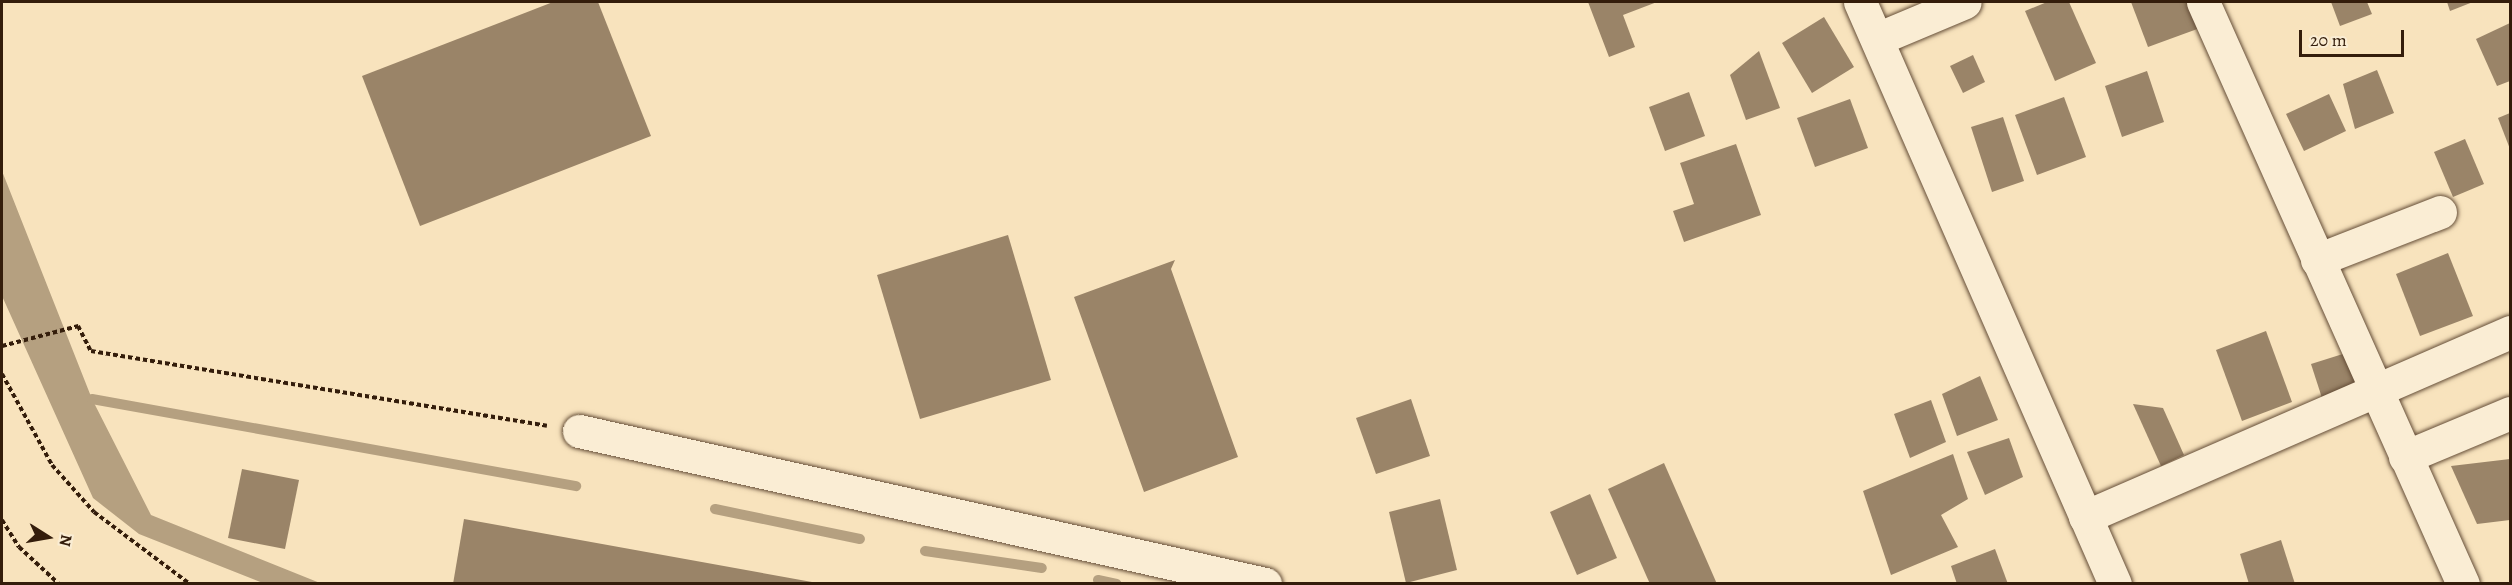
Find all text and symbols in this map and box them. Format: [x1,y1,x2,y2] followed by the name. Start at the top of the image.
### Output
[2302,18,2407,56] scale bar
[2310,28,2347,52] text: 20 m
[18,507,78,567] north arrow
[54,533,78,548] text: N

